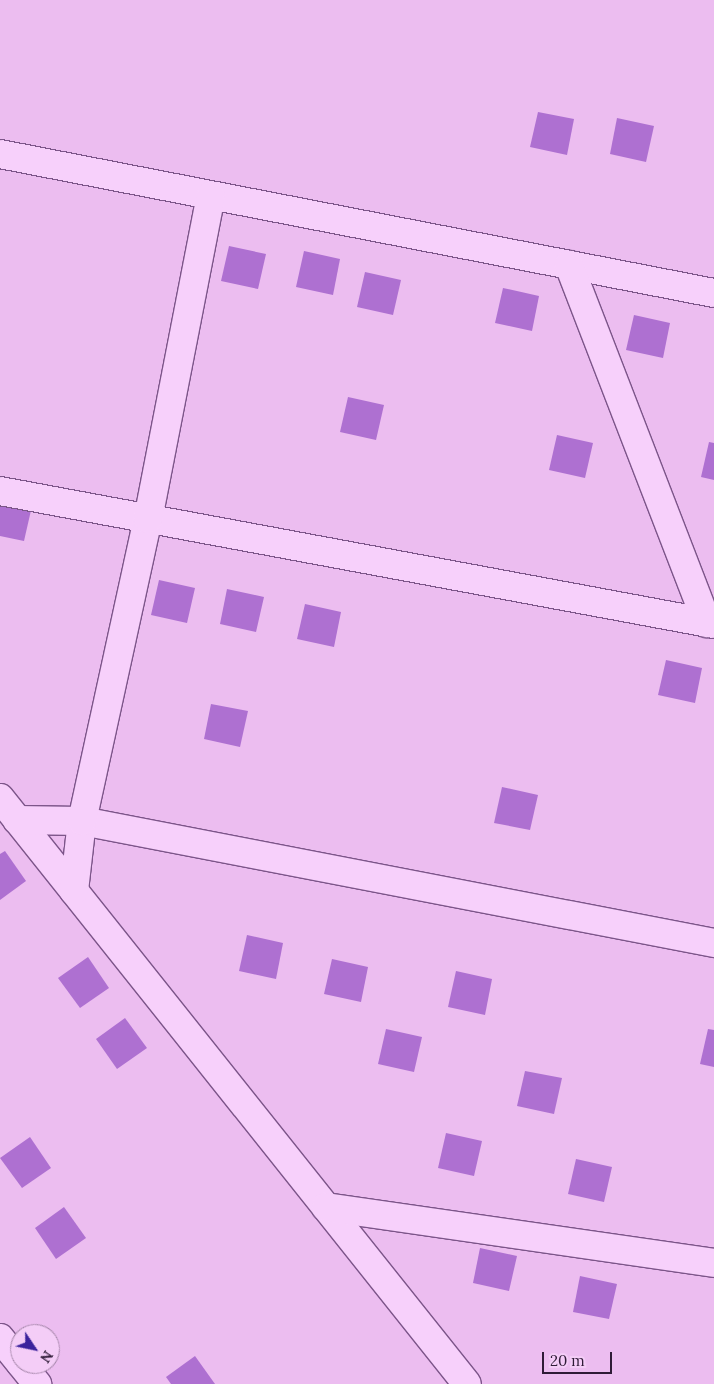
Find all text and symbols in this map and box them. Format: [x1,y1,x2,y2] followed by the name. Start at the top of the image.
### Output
[10,1324,60,1374] north arrow
[544,1342,614,1374] scale bar
[36,1347,57,1366] text: N
[550,1351,585,1370] text: 20 m

